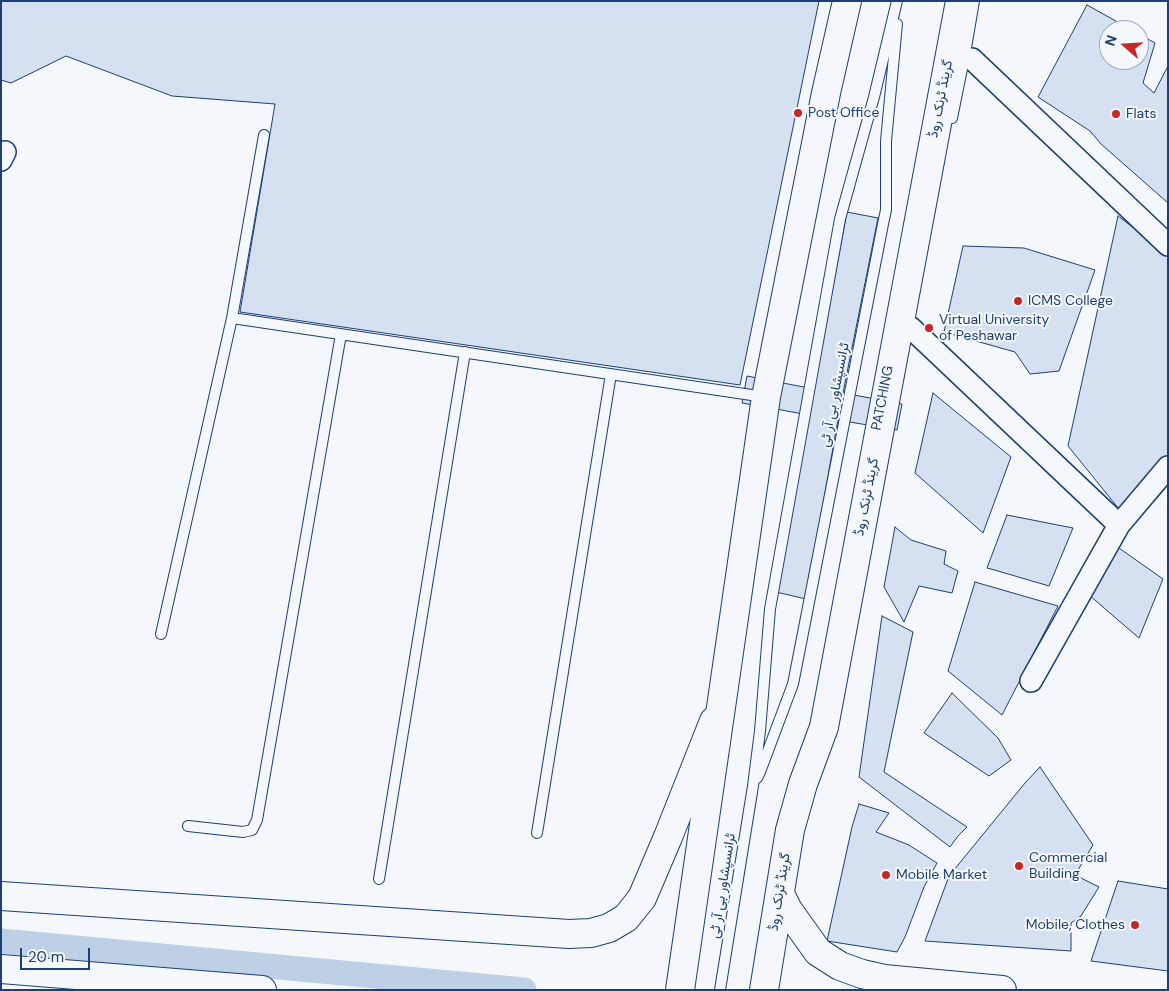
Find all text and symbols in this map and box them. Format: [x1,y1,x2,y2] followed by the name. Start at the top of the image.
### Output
[1099,20,1149,70] north arrow
[1101,33,1121,48] text: N
[925,59,957,139] street label: گرینڈ ٹرنک روڈ
[808,105,879,121] place label: Post Office
[1126,106,1157,122] place label: Flats
[792,107,804,119] marker: Post Office
[1110,108,1122,120] marker: Flats
[1028,293,1113,309] place label: ICMS College
[1012,295,1024,307] marker: ICMS College
[939,312,1049,344] place label: Virtual University of Peshawar
[923,322,935,334] marker: Virtual University of Peshawar
[817,341,853,449] street label: ٹرانسپشاور بی آر ٹی
[868,364,898,432] street label: PATCHING
[851,457,883,537] street label: گرینڈ ٹرنک روڈ
[706,832,740,940] street label: ٹرانسپشاور بی آر ٹی
[1029,850,1107,882] place label: Commercial Building
[766,852,794,932] street label: گرینڈ ٹرنک روڈ
[1013,860,1025,872] marker: Commercial Building
[896,867,987,883] place label: Mobile Market
[880,869,892,881] marker: Mobile Market
[1026,917,1125,933] place label: Mobile, Clothes
[1129,919,1141,931] marker: Mobile, Clothes
[22,938,92,970] scale bar
[28,947,64,967] text: 20 m

